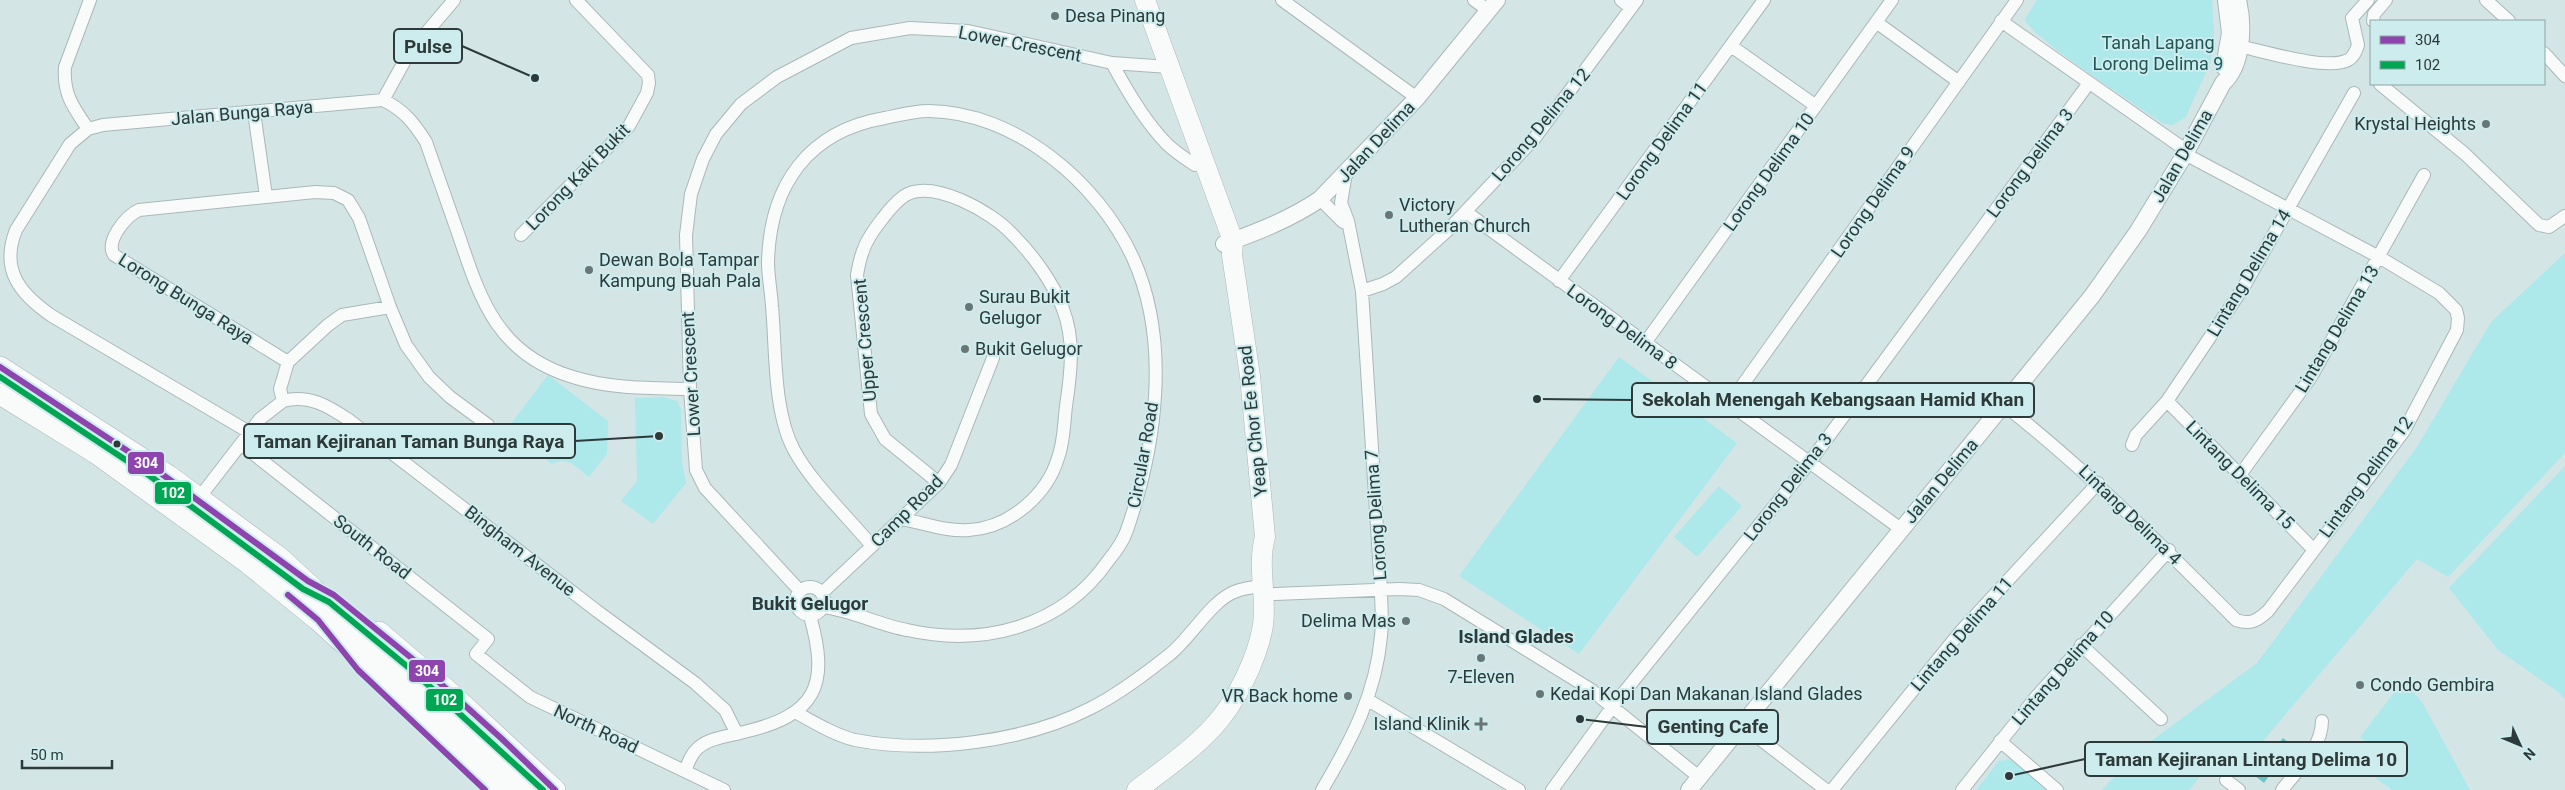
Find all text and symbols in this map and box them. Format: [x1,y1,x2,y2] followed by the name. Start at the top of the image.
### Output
[1065,5,1165,26] place label: Desa Pinang
[1049,10,1061,22] marker: Desa Pinang
[2370,20,2545,85] legend
[957,21,1083,66] street label: Lower Crescent
[394,29,462,63] callout: Pulse
[2415,31,2441,49] text: 304
[2093,32,2223,74] park label: Tanah Lapang Lorong Delima 9
[404,35,452,58] text: Pulse
[2415,56,2440,74] text: 102
[1487,64,1594,185] street label: Lorong Delima 12
[1612,77,1712,204] street label: Lorong Delima 11
[170,96,314,129] street label: Jalan Bunga Raya
[1332,96,1419,187] street label: Jalan Delima
[1982,104,2077,221] street label: Lorong Delima 3
[2146,105,2217,206] street label: Jalan Delima
[1719,108,1819,235] street label: Lorong Delima 10
[2354,113,2476,134] place label: Krystal Heights
[2480,118,2492,130] marker: Krystal Heights
[521,119,634,234] street label: Lorong Kaki Bukit
[1826,142,1919,261] street label: Lorong Delima 9
[1399,194,1530,236] place label: Victory Lutheran Church
[2202,205,2295,340] street label: Lintang Delima 14
[1383,209,1395,221] marker: Victory Lutheran Church
[115,249,258,349] street label: Lorong Bunga Raya
[599,249,761,291] place label: Dewan Bola Tampar Kampung Buah Pala
[2290,261,2383,396] street label: Lintang Delima 13
[583,264,595,276] marker: Dewan Bola Tampar Kampung Buah Pala
[849,278,880,402] street label: Upper Crescent
[1563,280,1681,374] street label: Lorong Delima 8
[979,286,1070,328] place label: Surau Bukit Gelugor
[963,301,975,313] marker: Surau Bukit Gelugor
[677,311,704,437] street label: Lower Crescent
[975,338,1083,359] place label: Bukit Gelugor
[959,343,971,355] marker: Bukit Gelugor
[1234,344,1271,498] street label: Yeap Chor Ee Road
[1632,383,2034,417] callout: Sekolah Menengah Kebangsaan Hamid Khan
[1642,388,2024,411] text: Sekolah Menengah Kebangsaan Hamid Khan
[1123,400,1162,510] street label: Circular Road
[2315,412,2417,541] street label: Lintang Delima 12
[2182,416,2299,533] street label: Lintang Delima 15
[244,424,575,458] callout: Taman Kejiranan Taman Bunga Raya
[1739,429,1836,545] street label: Lorong Delima 3
[254,430,564,453] text: Taman Kejiranan Taman Bunga Raya
[1899,434,1982,527] street label: Jalan Delima
[112,439,122,449] unlabelled marker
[1360,449,1391,581] street label: Lorong Delima 7
[127,451,165,475] line badge: 304
[134,455,158,471] text: 304
[2075,460,2186,569] street label: Lintang Delima 4
[866,470,947,551] street label: Camp Road
[154,481,192,505] line badge: 102
[161,485,185,501] text: 102
[461,501,580,600] street label: Bingham Avenue
[329,510,415,583] street label: South Road
[1906,572,2017,695] street label: Lintang Delima 11
[752,592,868,615] district label: Bukit Gelugor
[2007,606,2118,729] street label: Lintang Delima 10
[1301,610,1396,631] place label: Delima Mas
[1400,615,1412,627] marker: Delima Mas
[1458,625,1574,648] district label: Island Glades
[1475,652,1487,664] marker: 7-Eleven
[408,659,446,683] line badge: 304
[415,663,439,679] text: 304
[1447,666,1515,687] place label: 7-Eleven
[2370,674,2494,695] place label: Condo Gembira
[2354,679,2366,691] marker: Condo Gembira
[1550,683,1863,704] place label: Kedai Kopi Dan Makanan Island Glades
[1221,685,1338,706] place label: VR Back home
[425,688,464,712] line badge: 102
[1534,688,1546,700] marker: Kedai Kopi Dan Makanan Island Glades
[1342,690,1354,702] marker: VR Back home
[433,692,457,708] text: 102
[550,700,642,757] street label: North Road
[1647,710,1778,744] callout: Genting Cafe
[1374,713,1471,734] place label: Island Klinik
[1658,715,1769,738] text: Genting Cafe
[1474,717,1488,731] marker: Island Klinik
[2495,720,2545,770] north arrow
[22,738,112,770] scale bar
[2085,742,2407,776] callout: Taman Kejiranan Lintang Delima 10
[2520,745,2539,763] text: N
[30,746,64,764] text: 50 m
[2095,748,2397,771] text: Taman Kejiranan Lintang Delima 10

